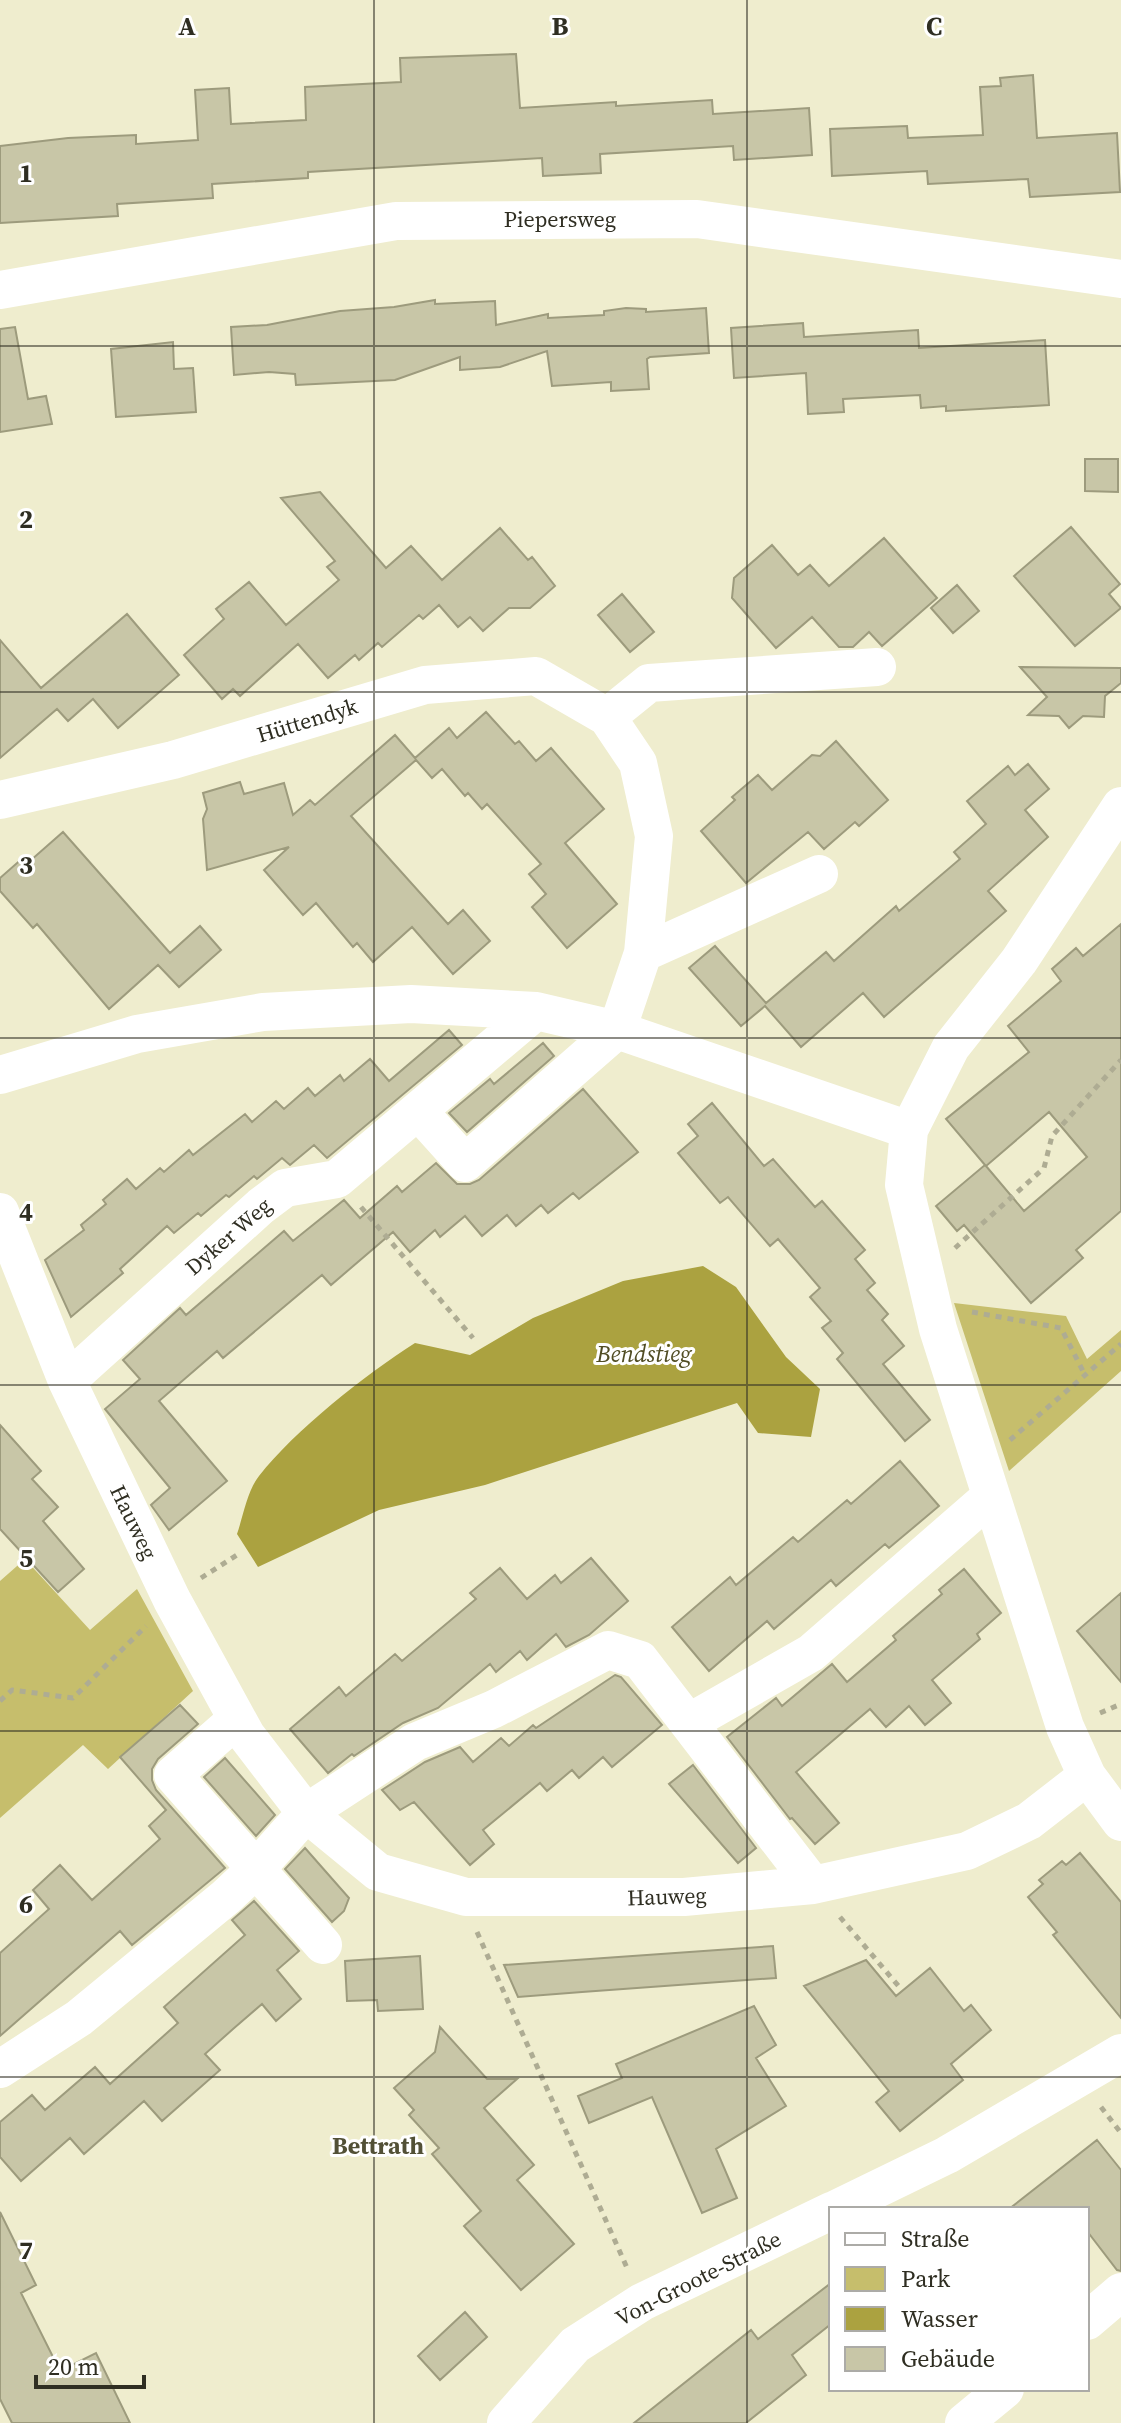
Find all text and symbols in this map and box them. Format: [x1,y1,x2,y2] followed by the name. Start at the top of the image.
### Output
[178,8,196,44] text: A
[552,8,569,44] text: B
[926,8,942,44] text: C
[19,155,33,191] text: 1
[504,204,616,234] street label: Piepersweg
[19,501,33,537] text: 2
[253,690,362,750] street label: Hüttendyk
[19,847,33,883] text: 3
[178,1190,278,1282] street label: Dyker Weg
[19,1194,33,1230] text: 4
[595,1337,693,1370] water label: Bendstieg
[103,1480,165,1564] street label: Hauweg
[19,1540,33,1576] text: 5
[627,1880,707,1912] street label: Hauweg
[19,1886,33,1922] text: 6
[332,2129,424,2162] district label: Bettrath
[829,2207,1089,2391] legend
[901,2222,969,2255] text: Straße
[610,2223,786,2333] street label: Von-Groote-Straße
[19,2232,33,2268] text: 7
[901,2262,951,2295] text: Park
[901,2302,978,2335] text: Wasser
[36,2339,144,2389] scale bar
[901,2342,995,2375] text: Gebäude
[48,2350,99,2383] text: 20 m

